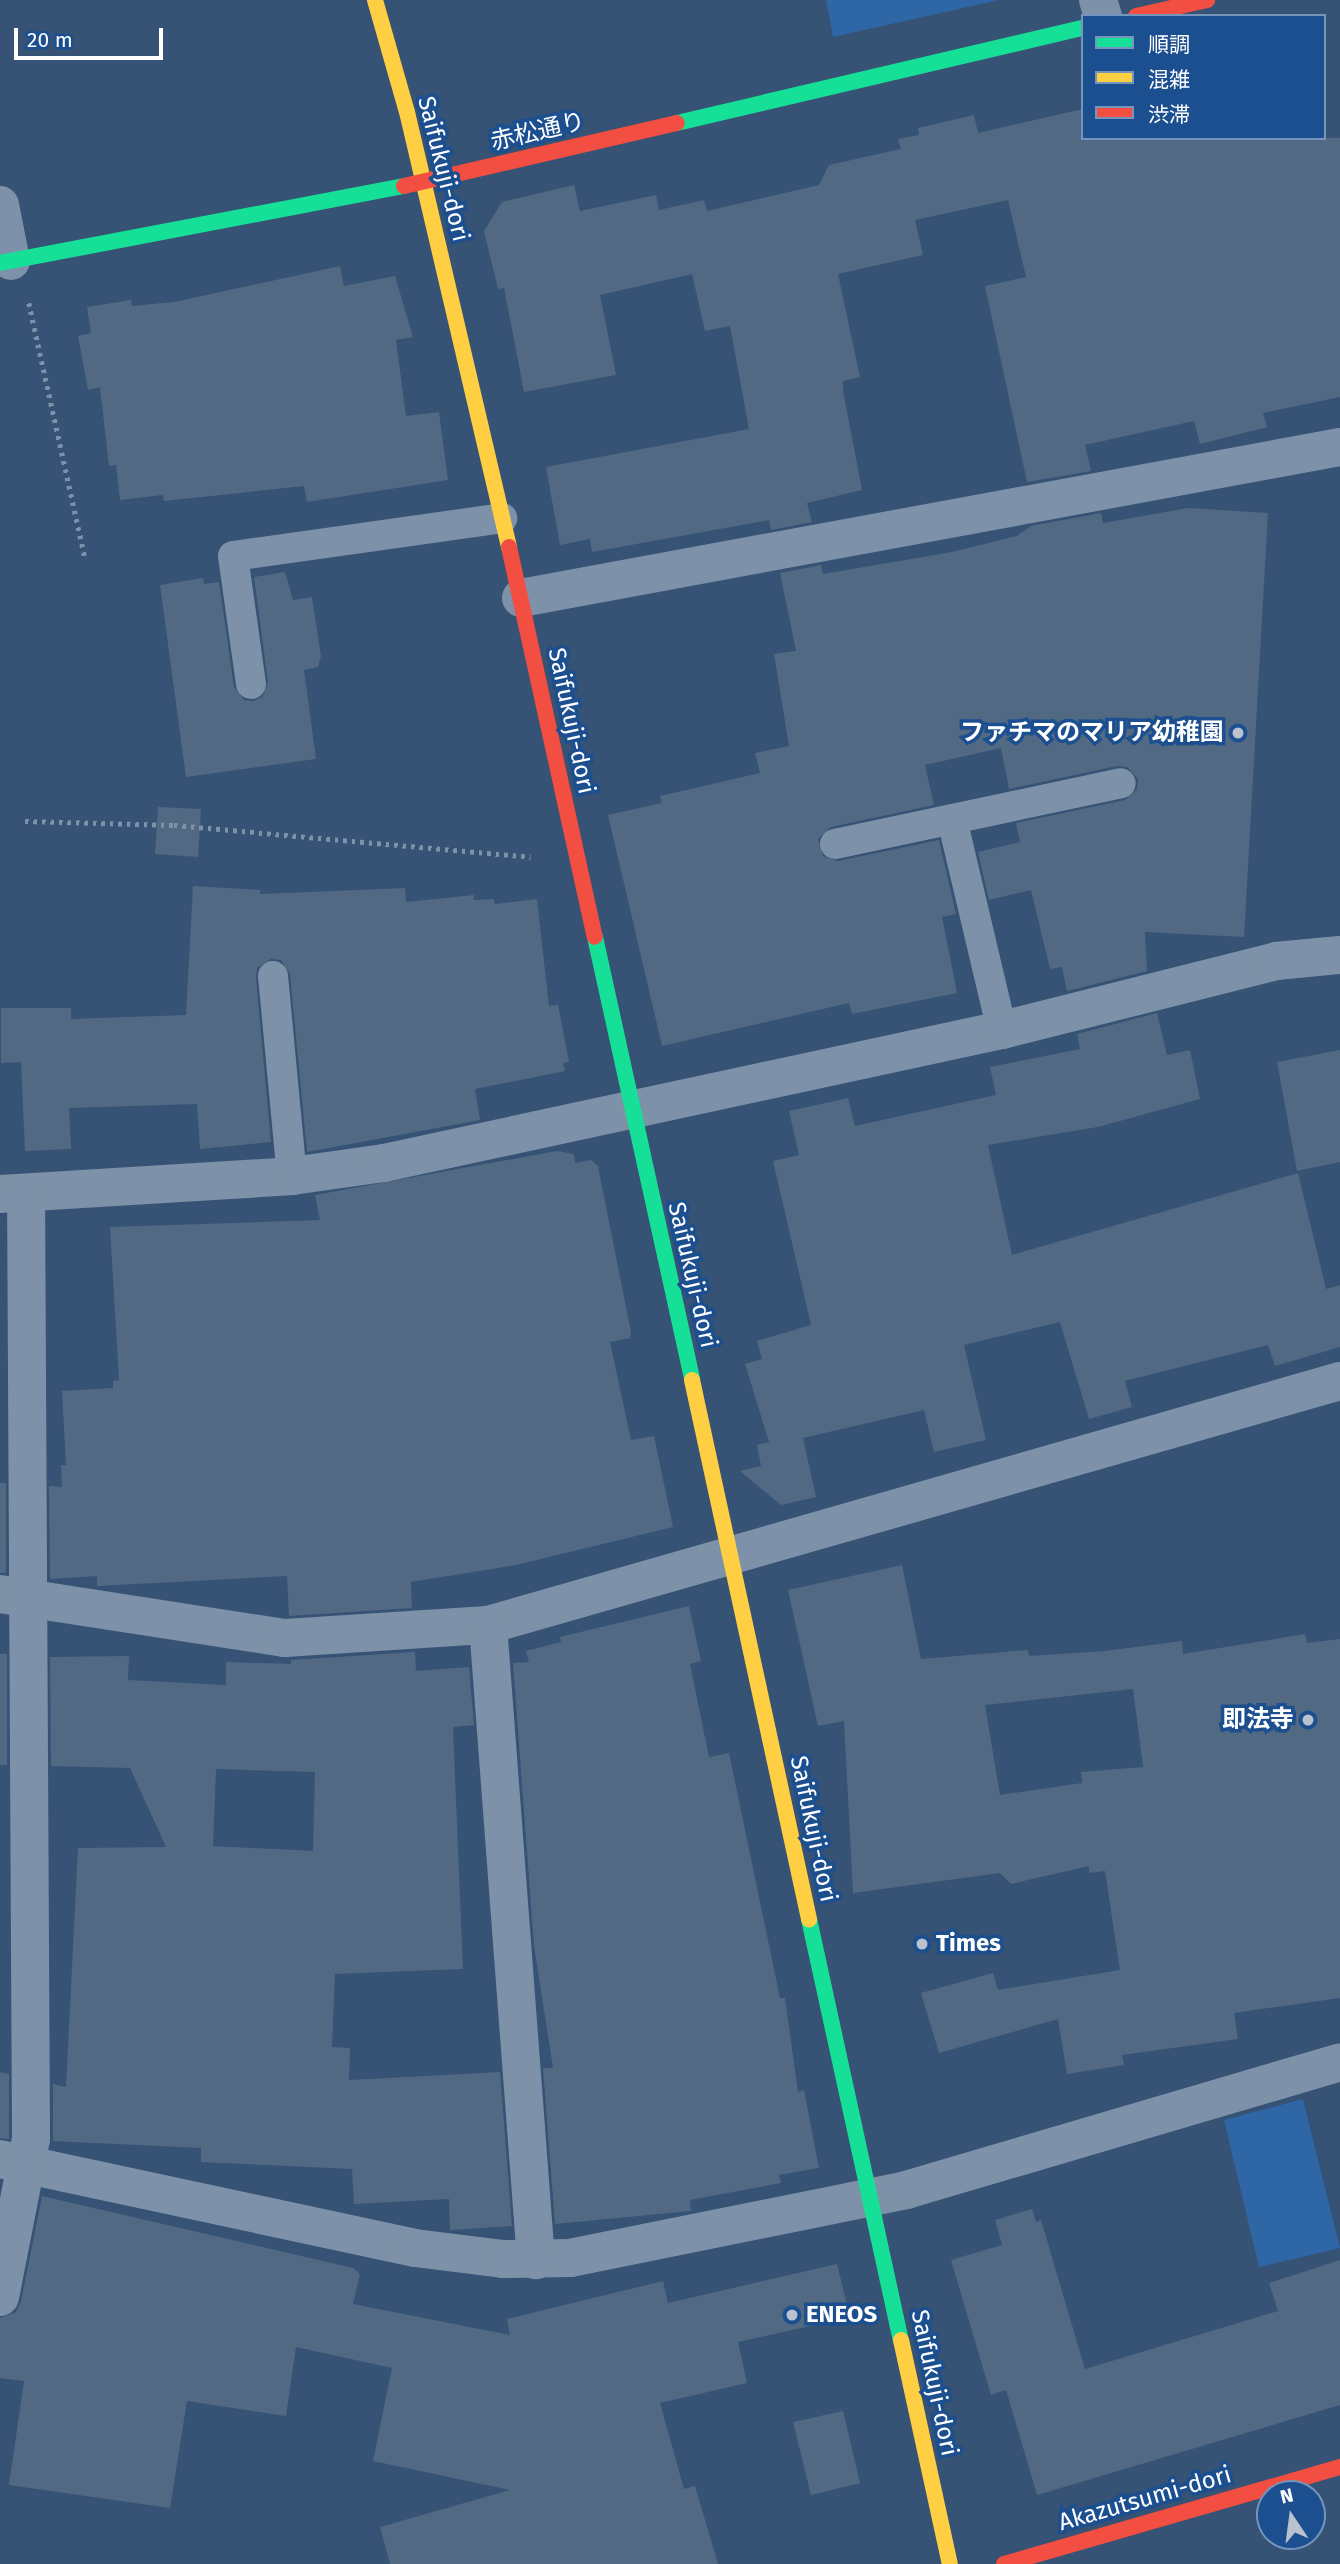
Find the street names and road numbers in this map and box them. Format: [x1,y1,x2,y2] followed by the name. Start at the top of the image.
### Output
[411,93,475,245] street label: Saifukuji-dori
[488,107,588,157] street label: 赤松通り
[541,645,601,797] street label: Saifukuji-dori
[661,1199,723,1351] street label: Saifukuji-dori
[783,1753,843,1905] street label: Saifukuji-dori
[904,2307,964,2459] street label: Saifukuji-dori
[1055,2461,1235,2537] street label: Akazutsumi-dori

